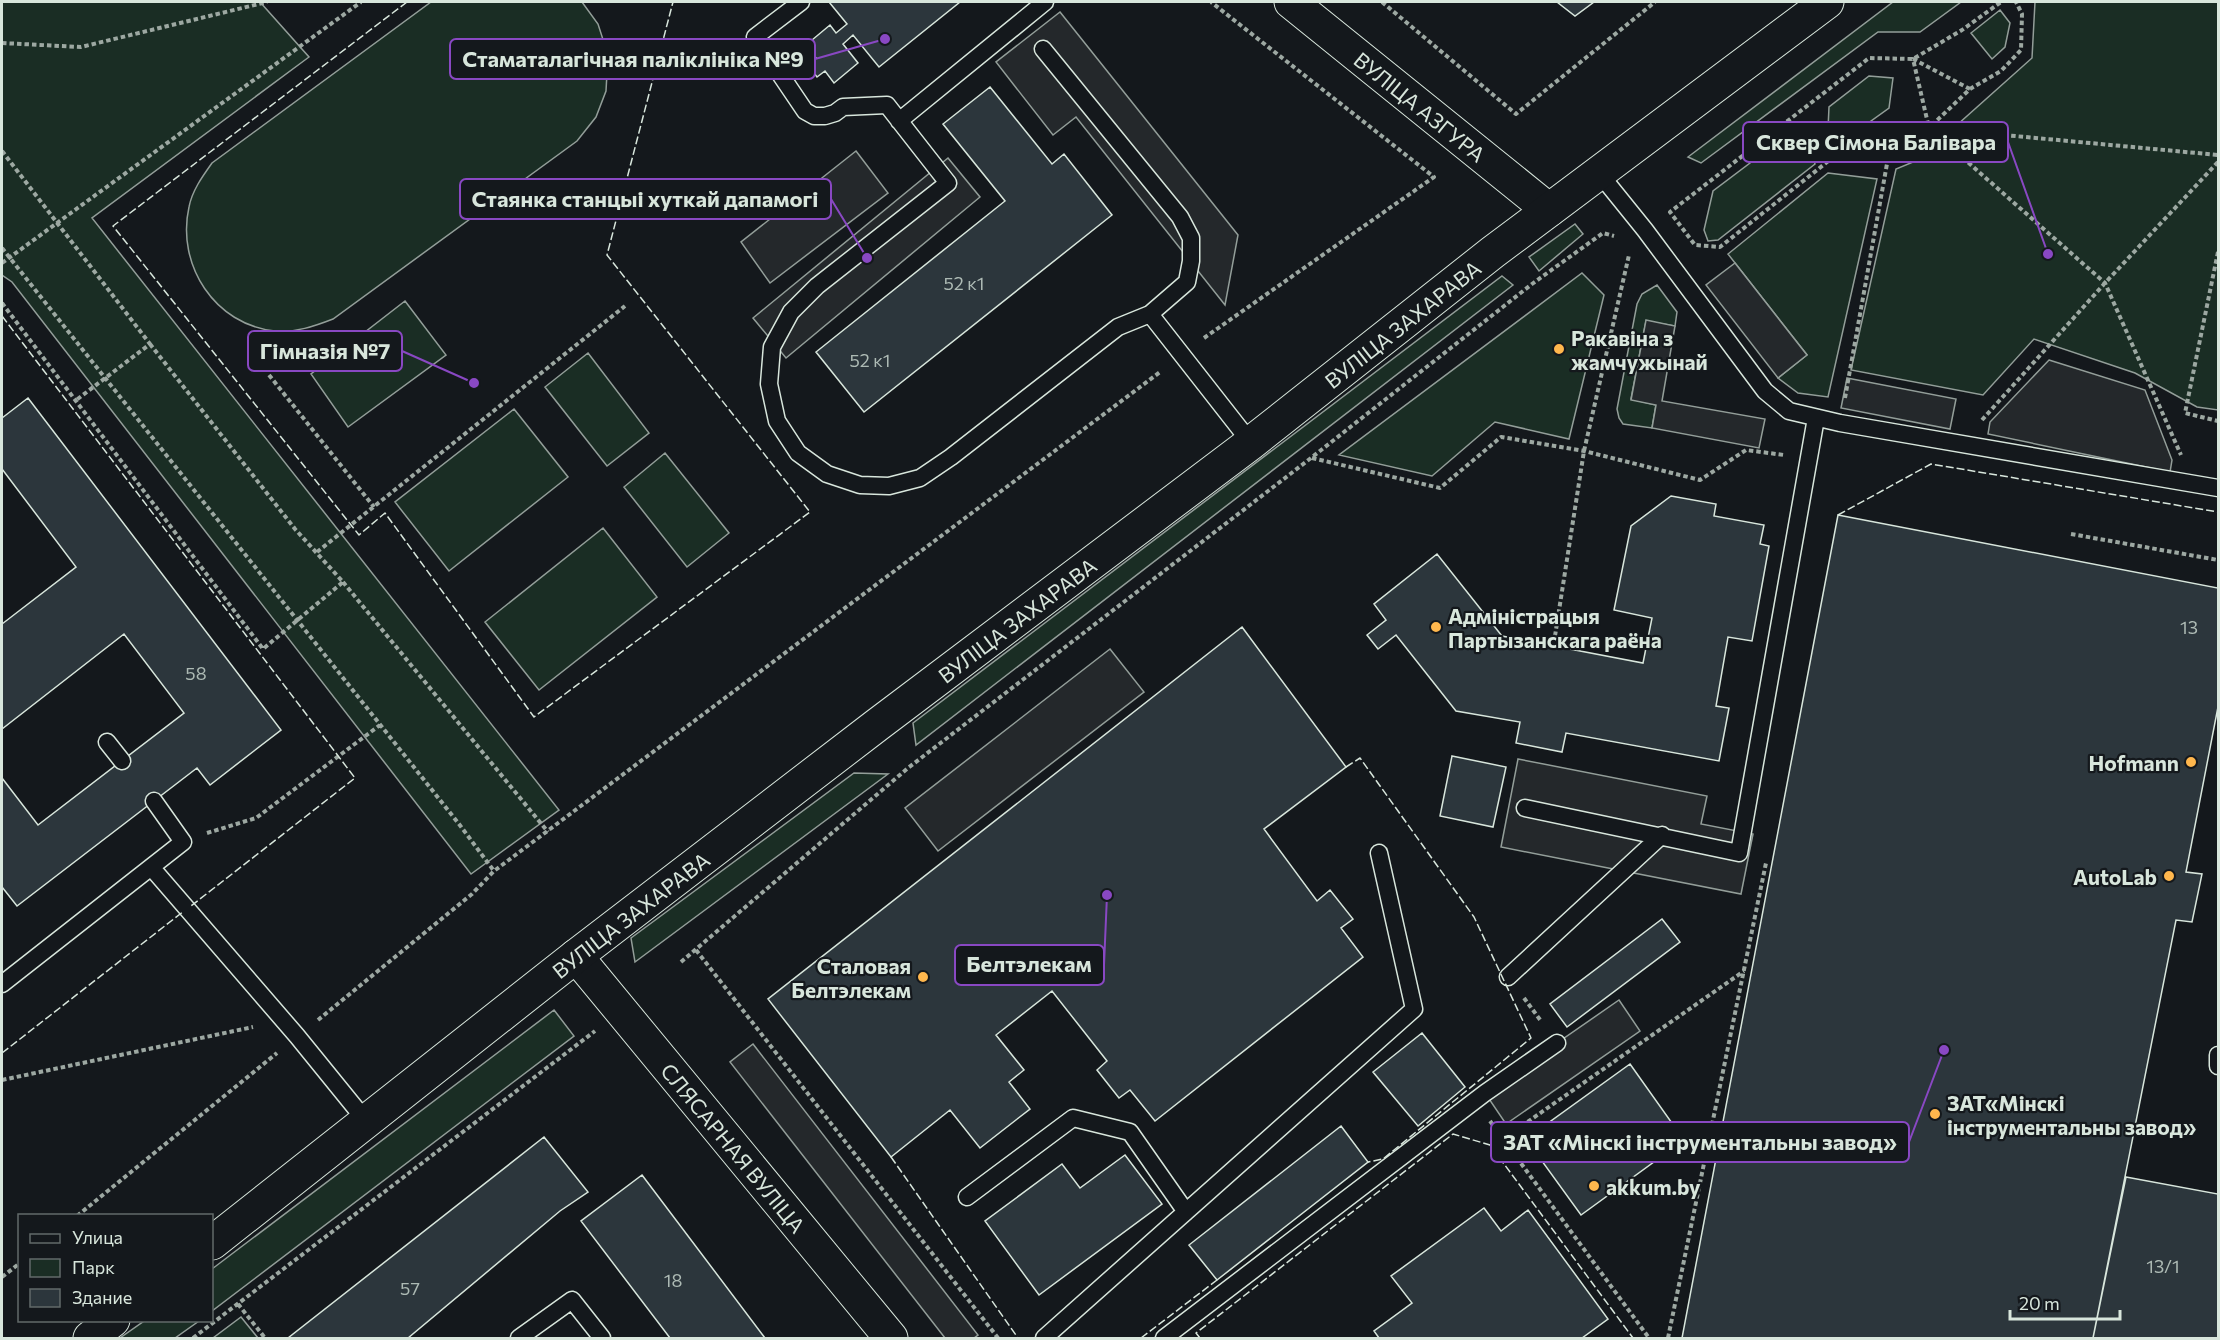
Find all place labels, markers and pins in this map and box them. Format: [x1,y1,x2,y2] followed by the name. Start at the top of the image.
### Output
[450,39,815,79] callout: Стаматалагічная паліклініка №9
[1743,122,2008,162] callout: Сквер Сімона Балівара
[460,179,831,219] callout: Стаянка станцыі хуткай дапамогі
[1571,325,1708,374] place label: Ракавіна з жамчужынай
[248,331,402,371] callout: Гімназія №7
[1552,342,1566,356] marker: Ракавіна з жамчужынай
[1448,603,1662,652] place label: Адміністрацыя Партызанскага раёна
[1429,620,1443,634] marker: Адміністрацыя Партызанскага раёна
[2088,750,2179,775] place label: Hofmann
[2184,755,2198,769] marker: Hofmann
[2073,864,2157,889] place label: AutoLab
[2162,869,2176,883] marker: AutoLab
[955,945,1104,985] callout: Белтэлекам
[791,953,911,1002] place label: Сталовая Белтэлекам
[916,970,930,984] marker: Сталовая Белтэлекам
[1947,1090,2197,1139] place label: ЗАТ«Мінскі інструментальны завод»
[1928,1107,1942,1121] marker: ЗАТ«Мінскі інструментальны завод»
[1491,1122,1909,1162] callout: ЗАТ «Мінскі інструментальны завод»
[1606,1174,1701,1199] place label: akkum.by
[1587,1179,1601,1193] marker: akkum.by

